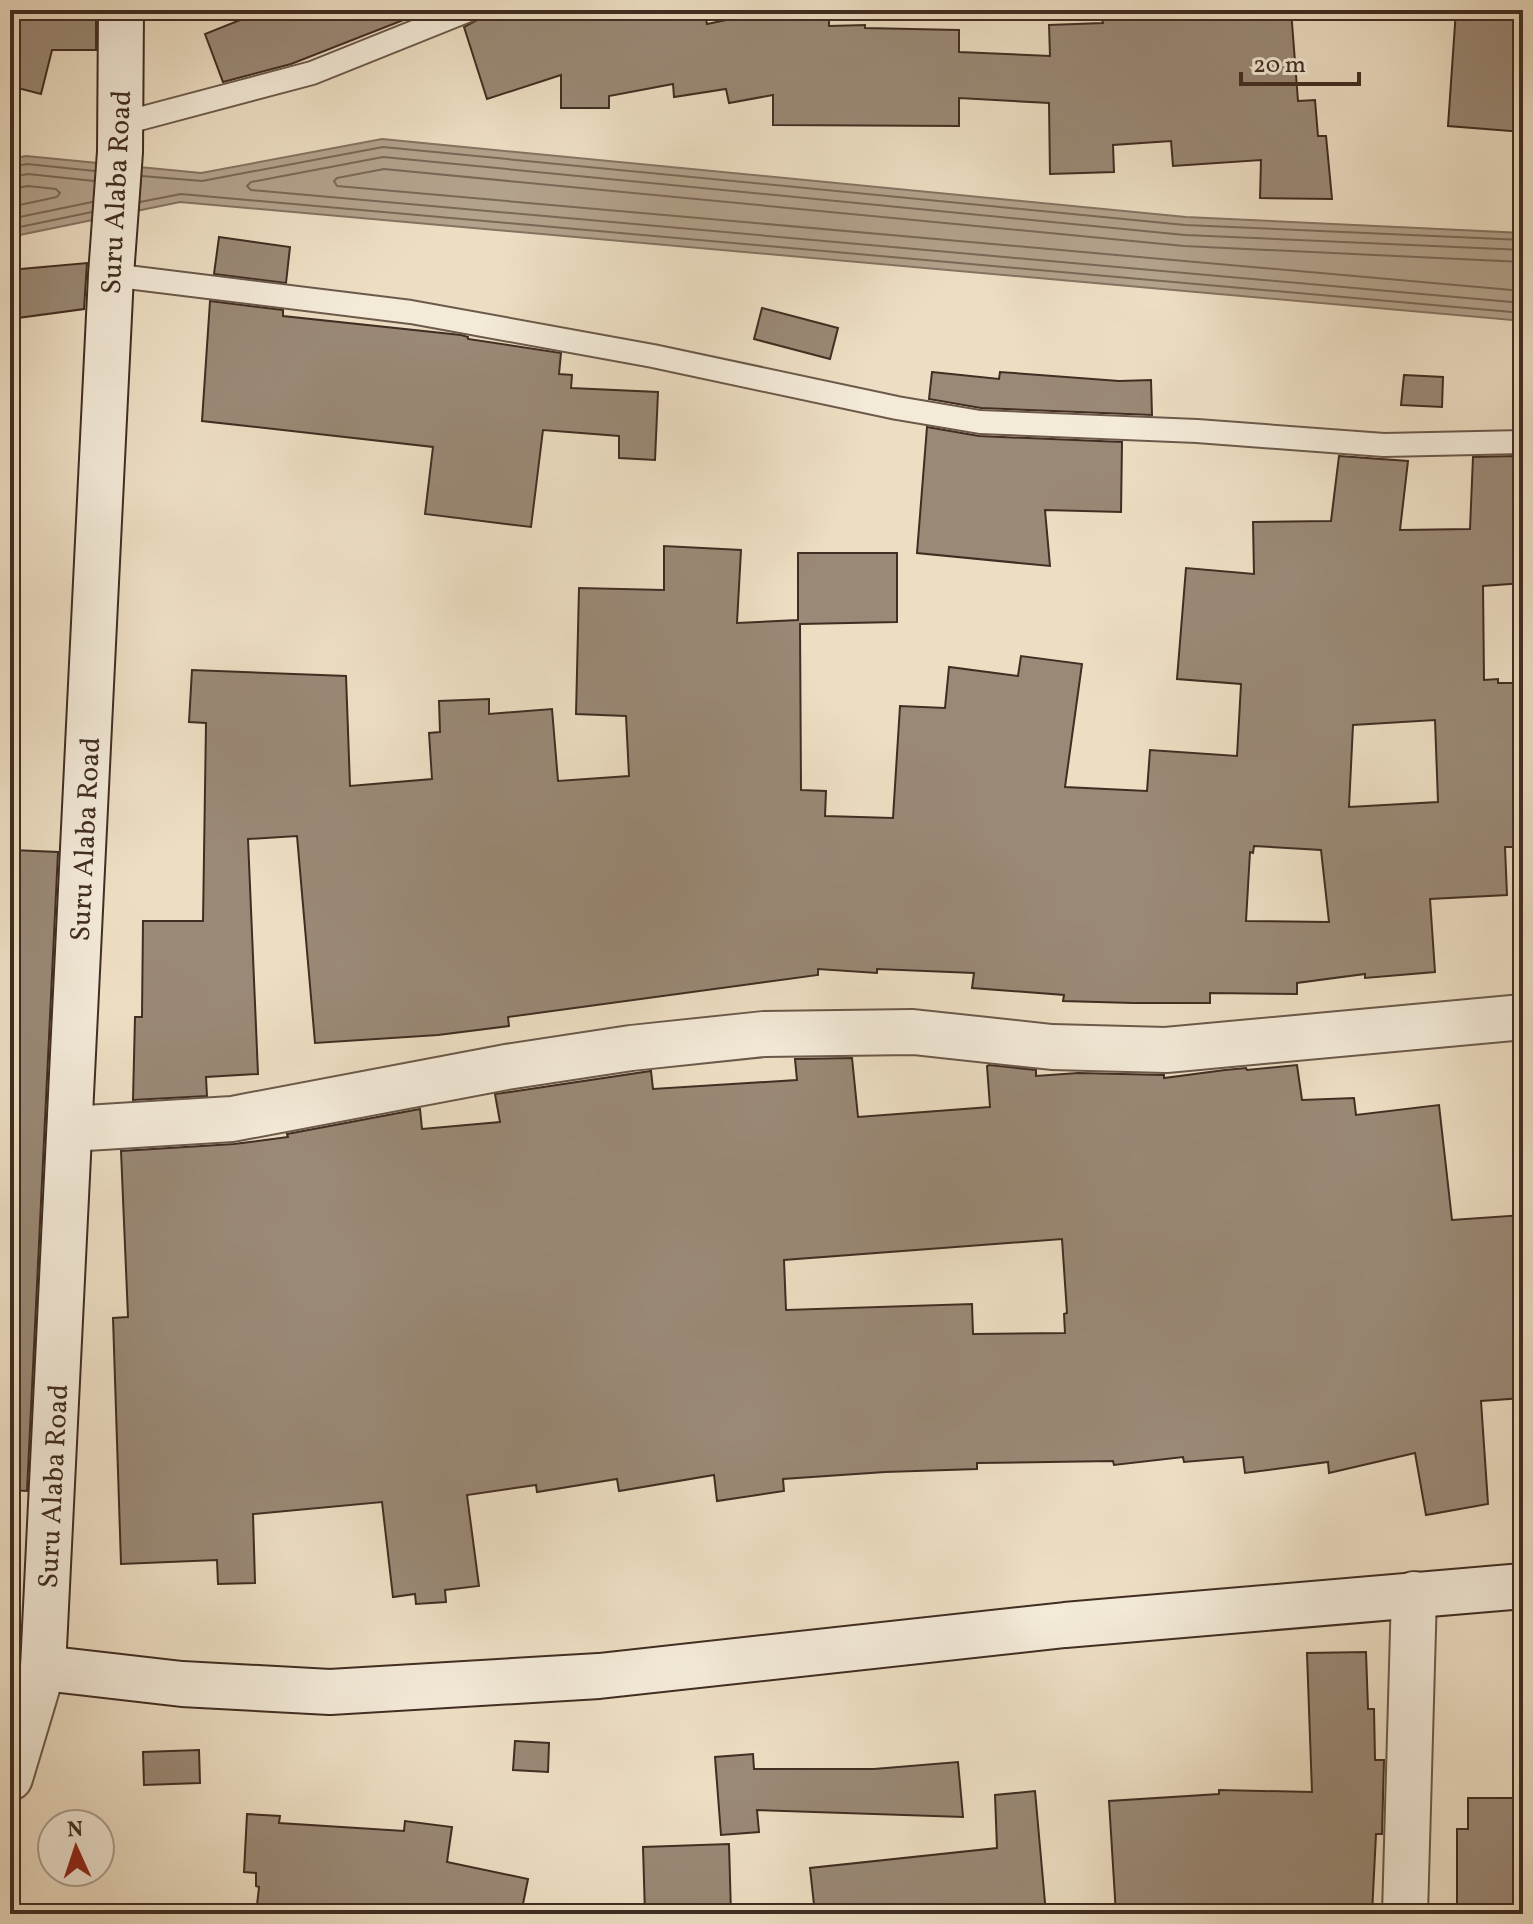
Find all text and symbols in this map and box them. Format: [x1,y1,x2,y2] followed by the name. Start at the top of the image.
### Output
[1241,36,1359,86] scale bar
[1253,49,1306,83] text: 20 m
[93,89,142,295] street label: Suru Alaba Road
[62,736,111,942] street label: Suru Alaba Road
[30,1383,79,1589] street label: Suru Alaba Road
[36,1808,116,1888] north arrow
[66,1815,84,1846] text: N

